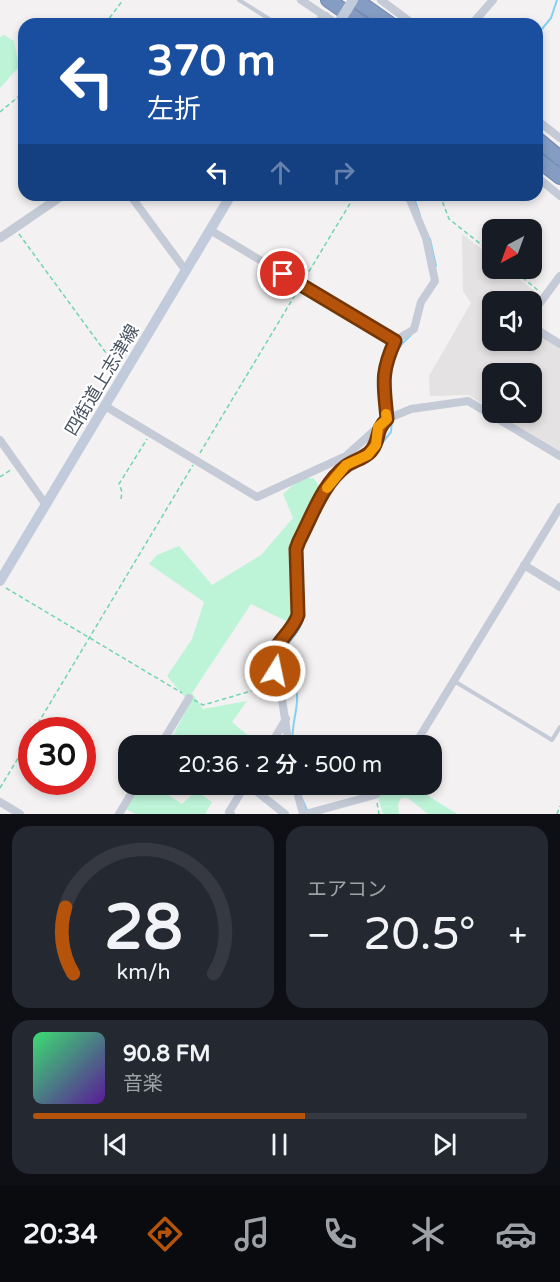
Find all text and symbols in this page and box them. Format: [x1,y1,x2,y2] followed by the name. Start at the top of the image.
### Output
[147,36,276,87] text: 370 m
[48,42,126,120] icon: left
[147,93,201,126] text: 左折
[201,156,234,189] icon: left
[264,156,297,189] icon: ahead
[327,156,360,189] icon: right
[482,219,542,279] north arrow
[482,219,542,423] map controls
[257,248,308,299] pin
[266,257,299,290] icon: arrive
[482,291,542,351] button: sound
[60,320,144,440] street label: 四街道上志津線
[482,363,542,423] button: search
[243,639,307,703] position arrow
[18,717,96,795] speed limit sign: 30
[178,752,382,778] text: 20:36 · 2 分 · 500 m
[307,878,387,902] text: エアコン
[104,891,182,966] text: 28
[363,908,476,962] text: 20.5°
[307,916,331,955] text: −
[508,916,527,955] text: +
[116,959,170,985] text: km/h
[123,1041,210,1067] text: 90.8 FM
[123,1072,163,1096] text: 音楽
[99,1128,132,1161] icon: previous
[263,1128,296,1161] icon: pause
[428,1128,461,1161] icon: next
[144,1213,186,1255] icon: directions
[231,1213,273,1255] icon: music
[319,1213,361,1255] icon: phone
[407,1213,449,1255] icon: climate
[495,1213,537,1255] icon: car
[23,1218,98,1251] text: 20:34

